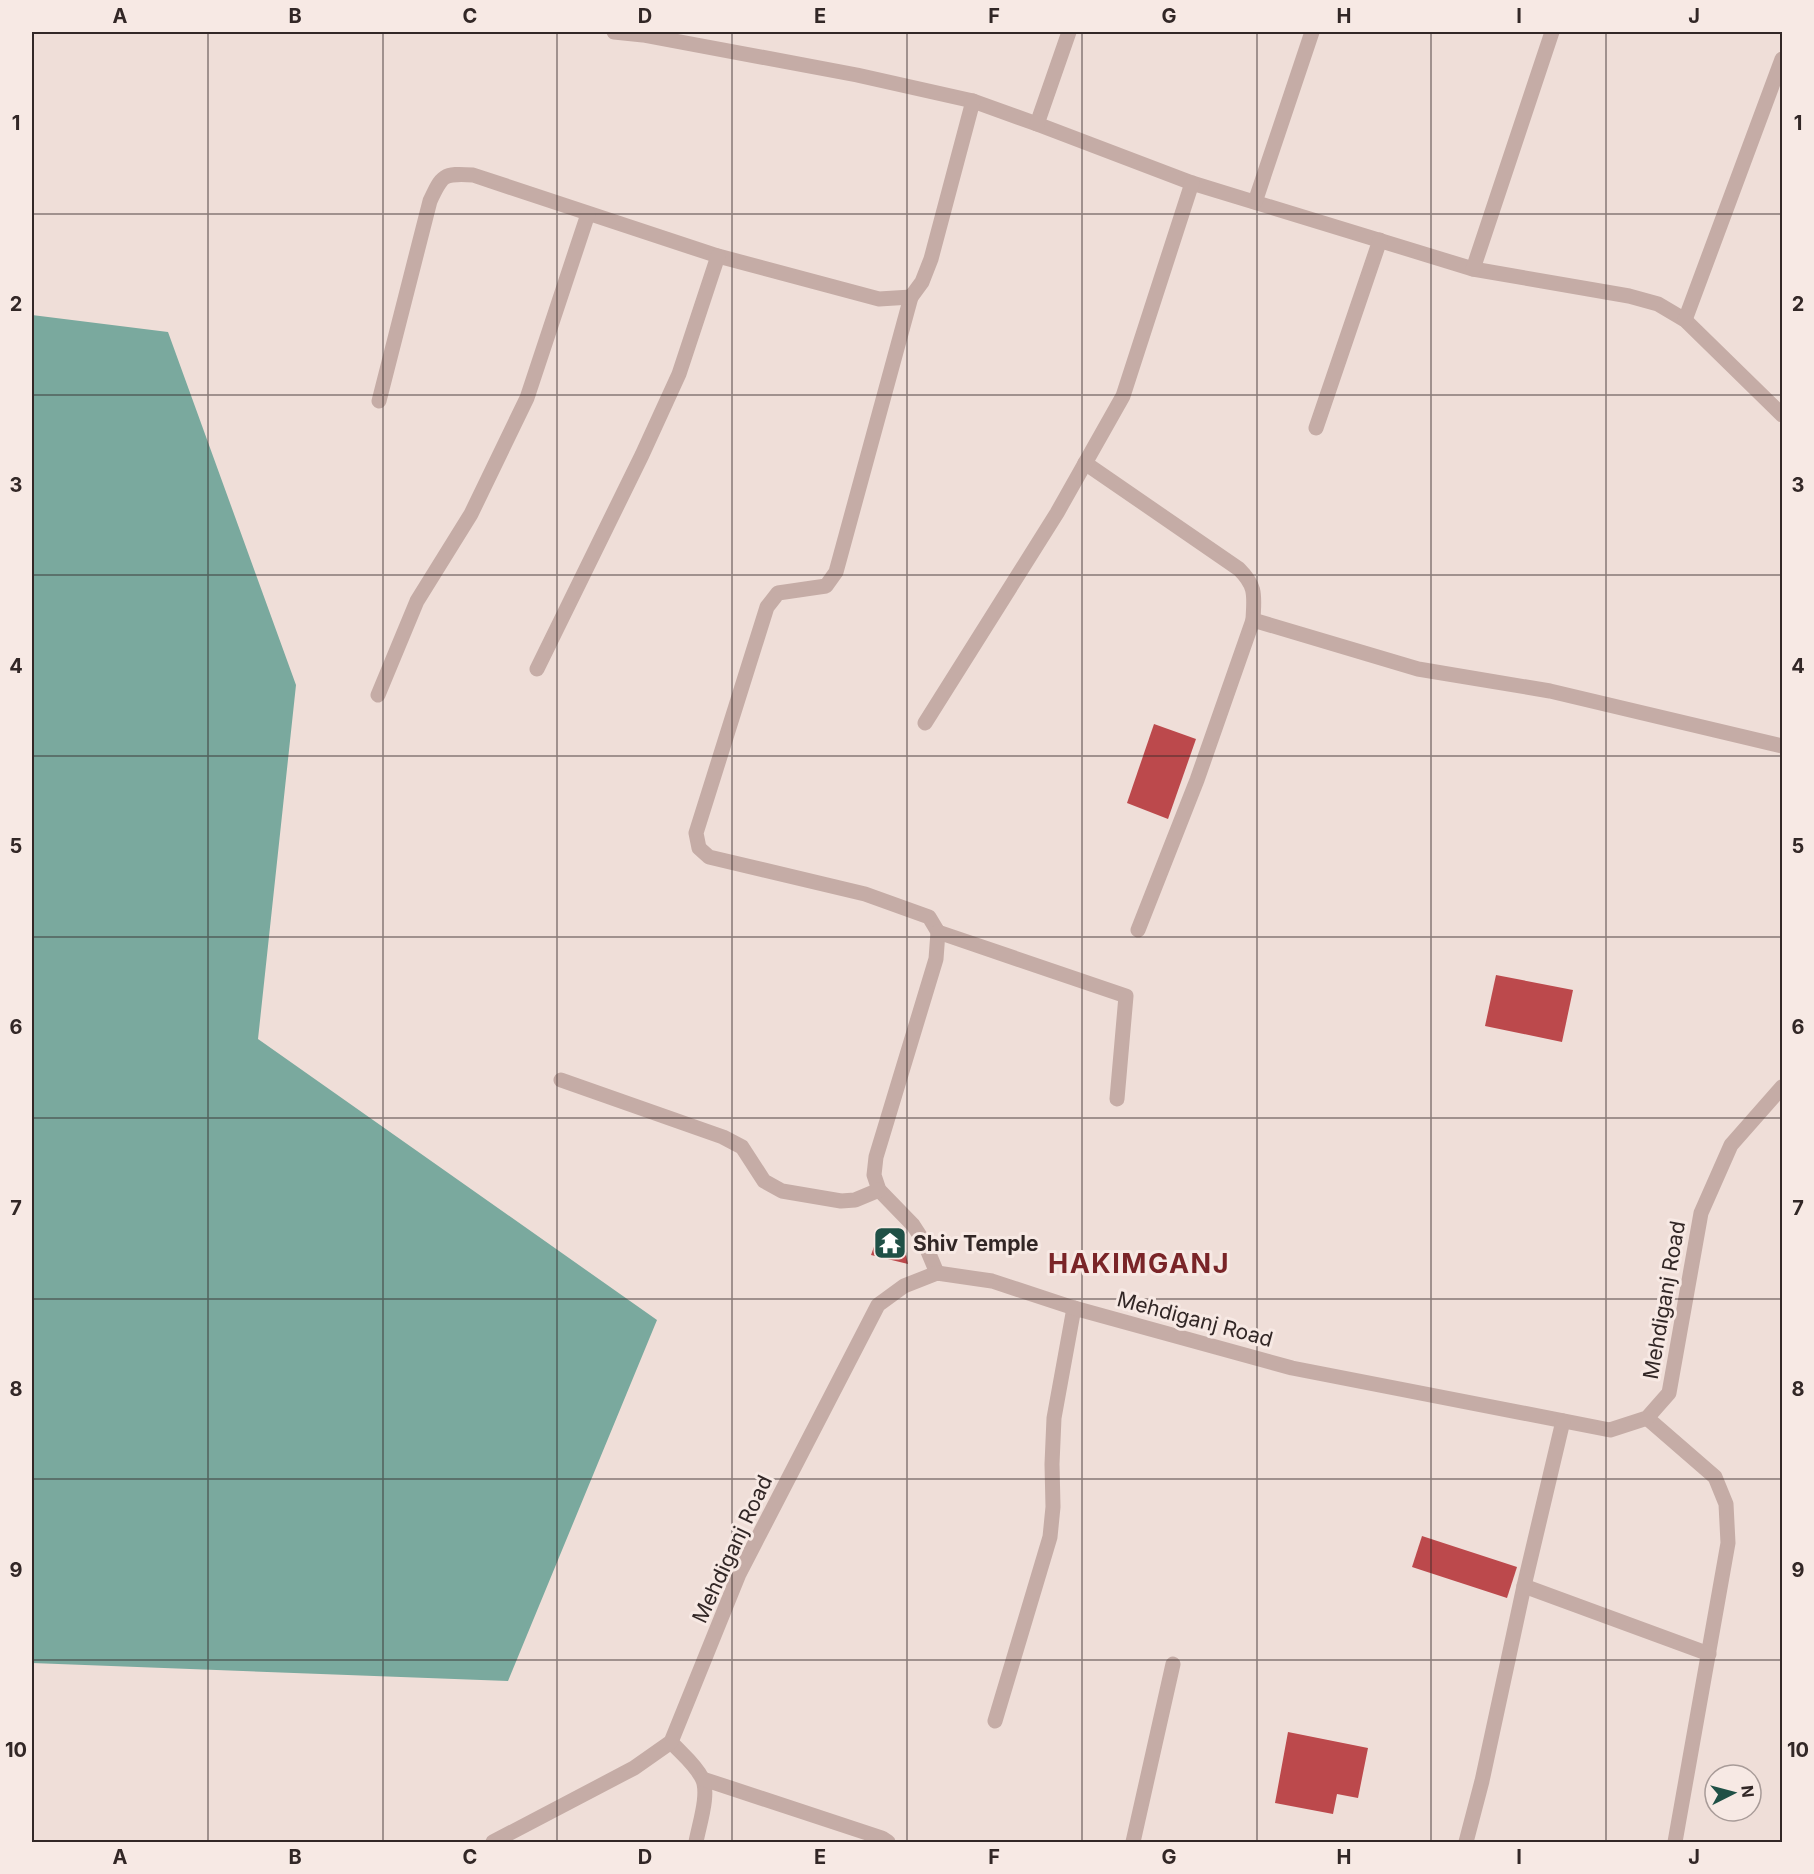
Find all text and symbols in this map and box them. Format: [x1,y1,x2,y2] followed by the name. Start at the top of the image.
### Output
[113,4,128,28] text: A
[288,4,302,28] text: B
[463,4,477,28] text: C
[638,4,652,28] text: D
[814,4,826,28] text: E
[988,4,1000,28] text: F
[1161,4,1177,28] text: G
[1337,4,1351,28] text: H
[1516,4,1522,28] text: I
[1688,4,1700,28] text: J
[12,111,20,135] text: 1
[1794,111,1802,135] text: 1
[10,292,22,316] text: 2
[1792,292,1804,316] text: 2
[10,473,22,497] text: 3
[1792,473,1804,497] text: 3
[9,654,23,678] text: 4
[1791,654,1805,678] text: 4
[10,834,22,858] text: 5
[1792,834,1804,858] text: 5
[10,1015,23,1039] text: 6
[1792,1015,1805,1039] text: 6
[10,1196,22,1220] text: 7
[1792,1196,1804,1220] text: 7
[1638,1219,1690,1381] street label: Mehdiganj Road
[872,1225,908,1261] temple icon: Shiv Temple
[913,1231,1039,1256] place label: Shiv Temple
[1048,1247,1230,1280] district label: HAKIMGANJ
[1114,1286,1276,1352] street label: Mehdiganj Road
[9,1377,23,1401] text: 8
[1791,1377,1805,1401] text: 8
[687,1471,777,1627] street label: Mehdiganj Road
[10,1558,23,1582] text: 9
[1792,1558,1805,1582] text: 9
[5,1738,27,1762] text: 10
[1787,1738,1809,1762] text: 10
[1703,1763,1763,1823] north arrow
[1737,1784,1759,1799] text: N
[113,1845,128,1869] text: A
[288,1845,302,1869] text: B
[463,1845,477,1869] text: C
[638,1845,652,1869] text: D
[814,1845,826,1869] text: E
[988,1845,1000,1869] text: F
[1161,1845,1177,1869] text: G
[1337,1845,1351,1869] text: H
[1516,1845,1522,1869] text: I
[1688,1845,1700,1869] text: J

